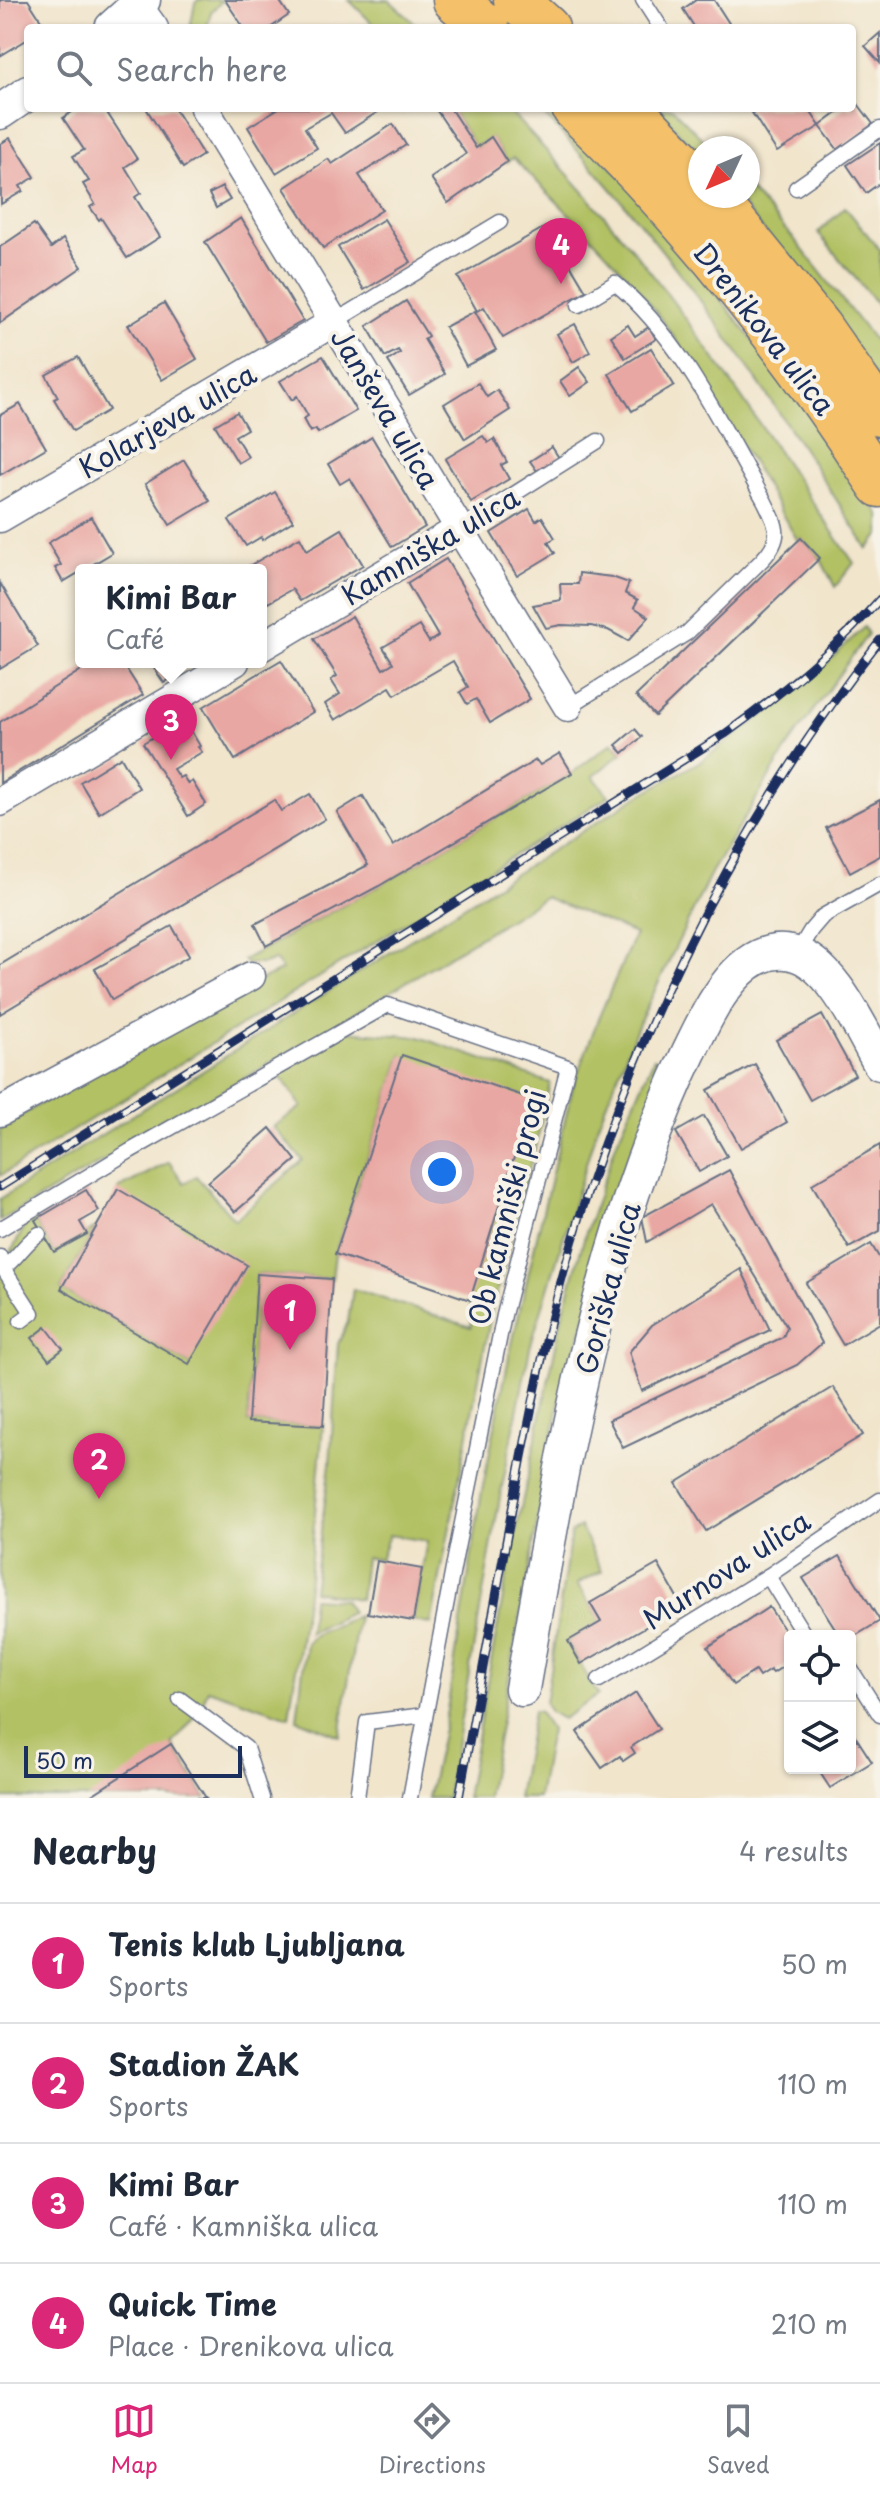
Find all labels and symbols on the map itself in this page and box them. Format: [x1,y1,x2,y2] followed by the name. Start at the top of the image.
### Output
[688,136,760,208] north arrow
[535,218,587,284] pin: 4
[684,232,847,424] street label: Drenikova ulica
[321,319,451,497] street label: Janševa ulica
[70,351,264,488] street label: Kolarjeva ulica
[333,475,528,615] street label: Kamniška ulica
[145,694,197,760] pin: 3
[456,1085,556,1329] street label: Ob kamniški progi
[422,1152,462,1192] your location
[563,1197,651,1379] street label: Goriška ulica
[264,1284,316,1350] pin: 1
[73,1433,125,1499] pin: 2
[634,1498,819,1639] street label: Murnova ulica
[24,1742,242,1778] scale bar

